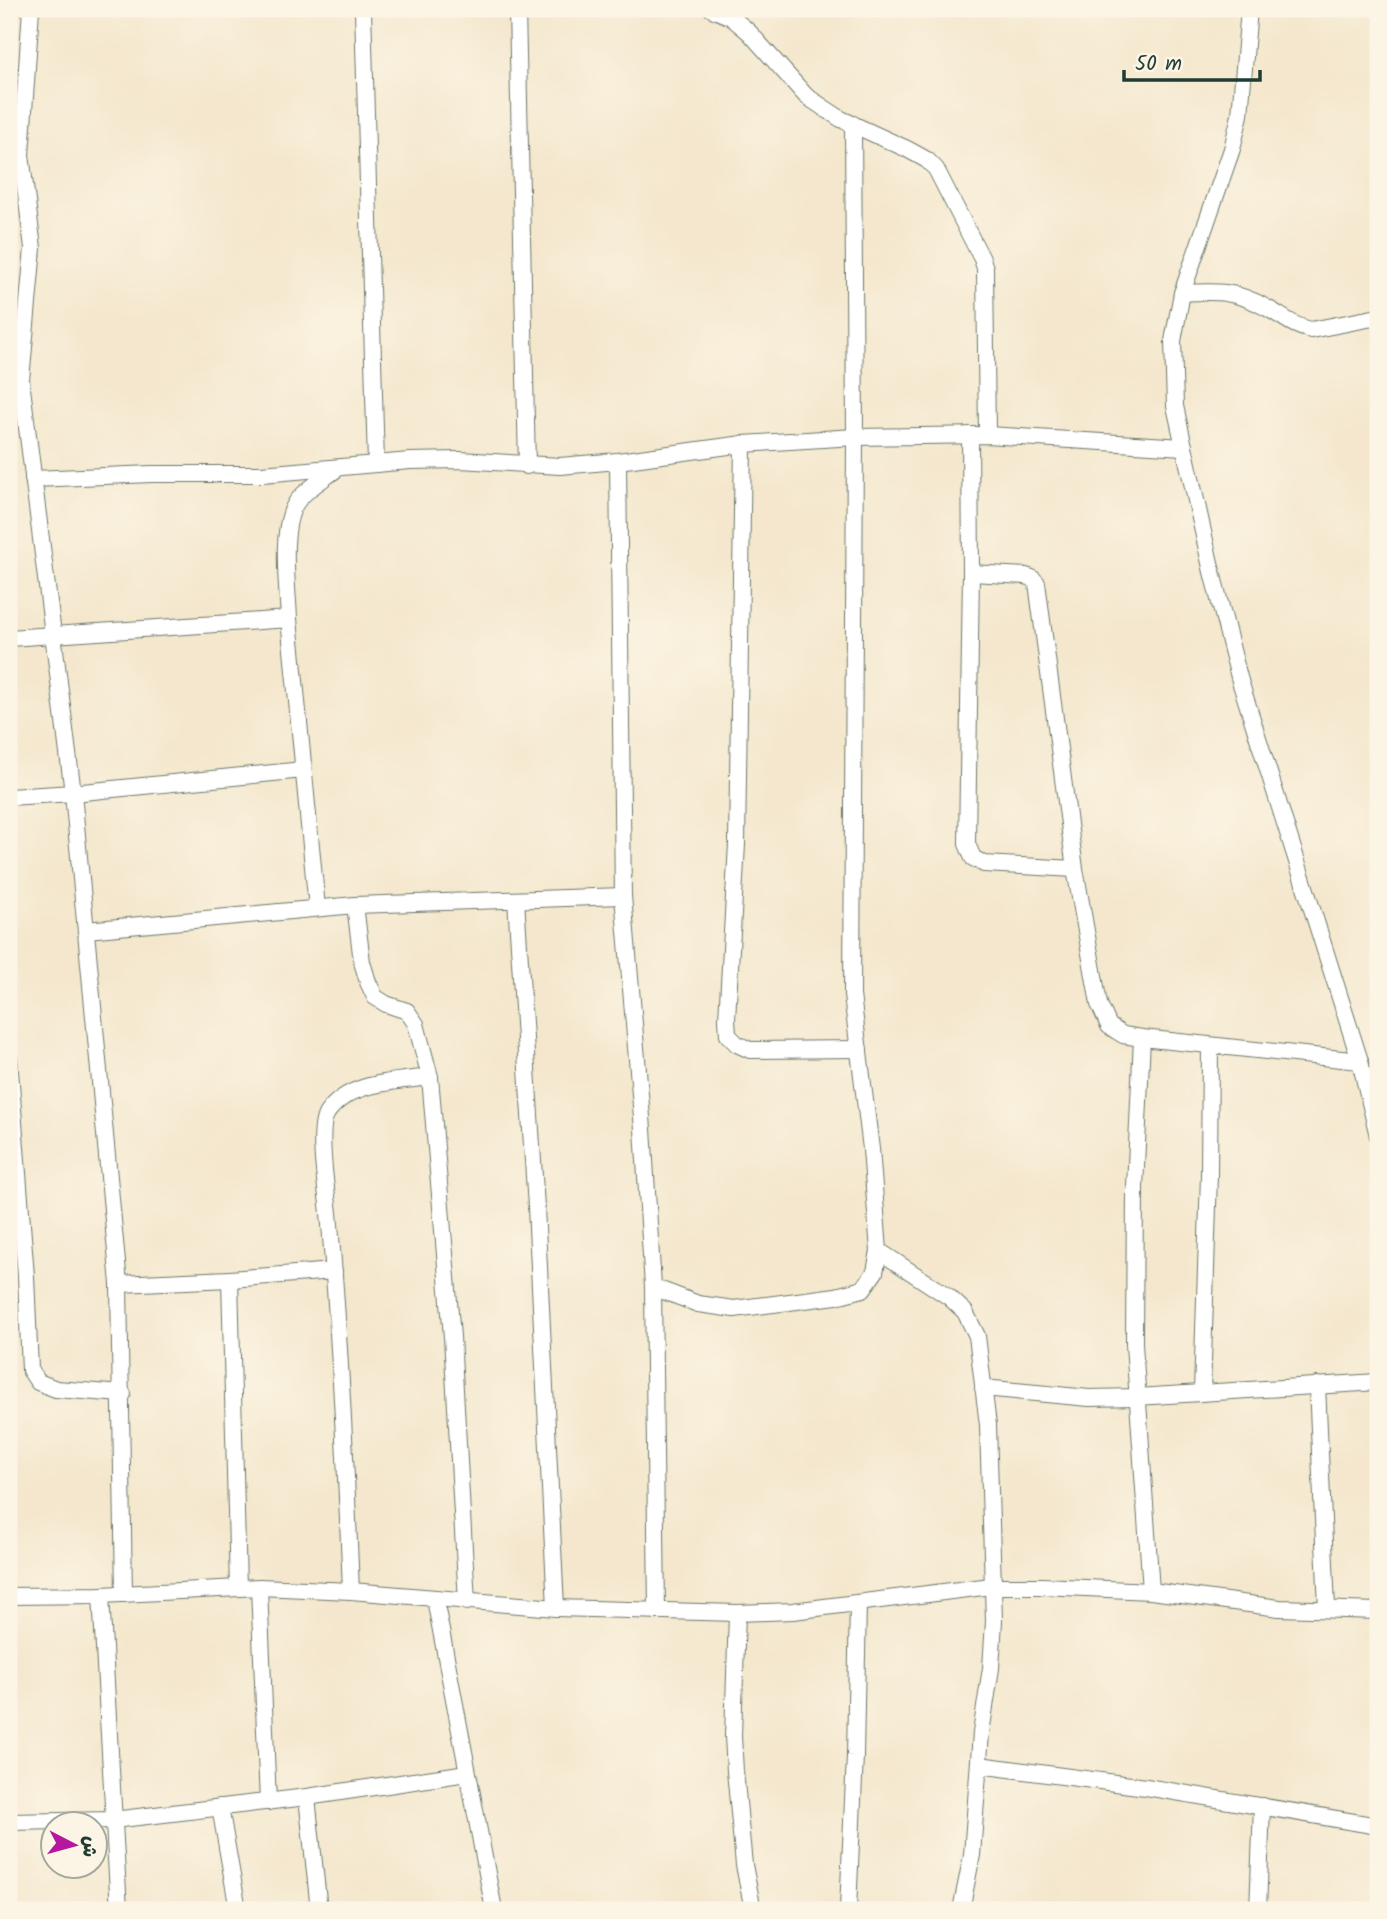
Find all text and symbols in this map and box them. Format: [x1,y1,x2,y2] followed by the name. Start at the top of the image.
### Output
[1124,38,1261,82] scale bar
[1135,48,1182,81] text: 50 m
[38,1811,108,1881] north arrow
[73,1835,105,1859] text: ش

